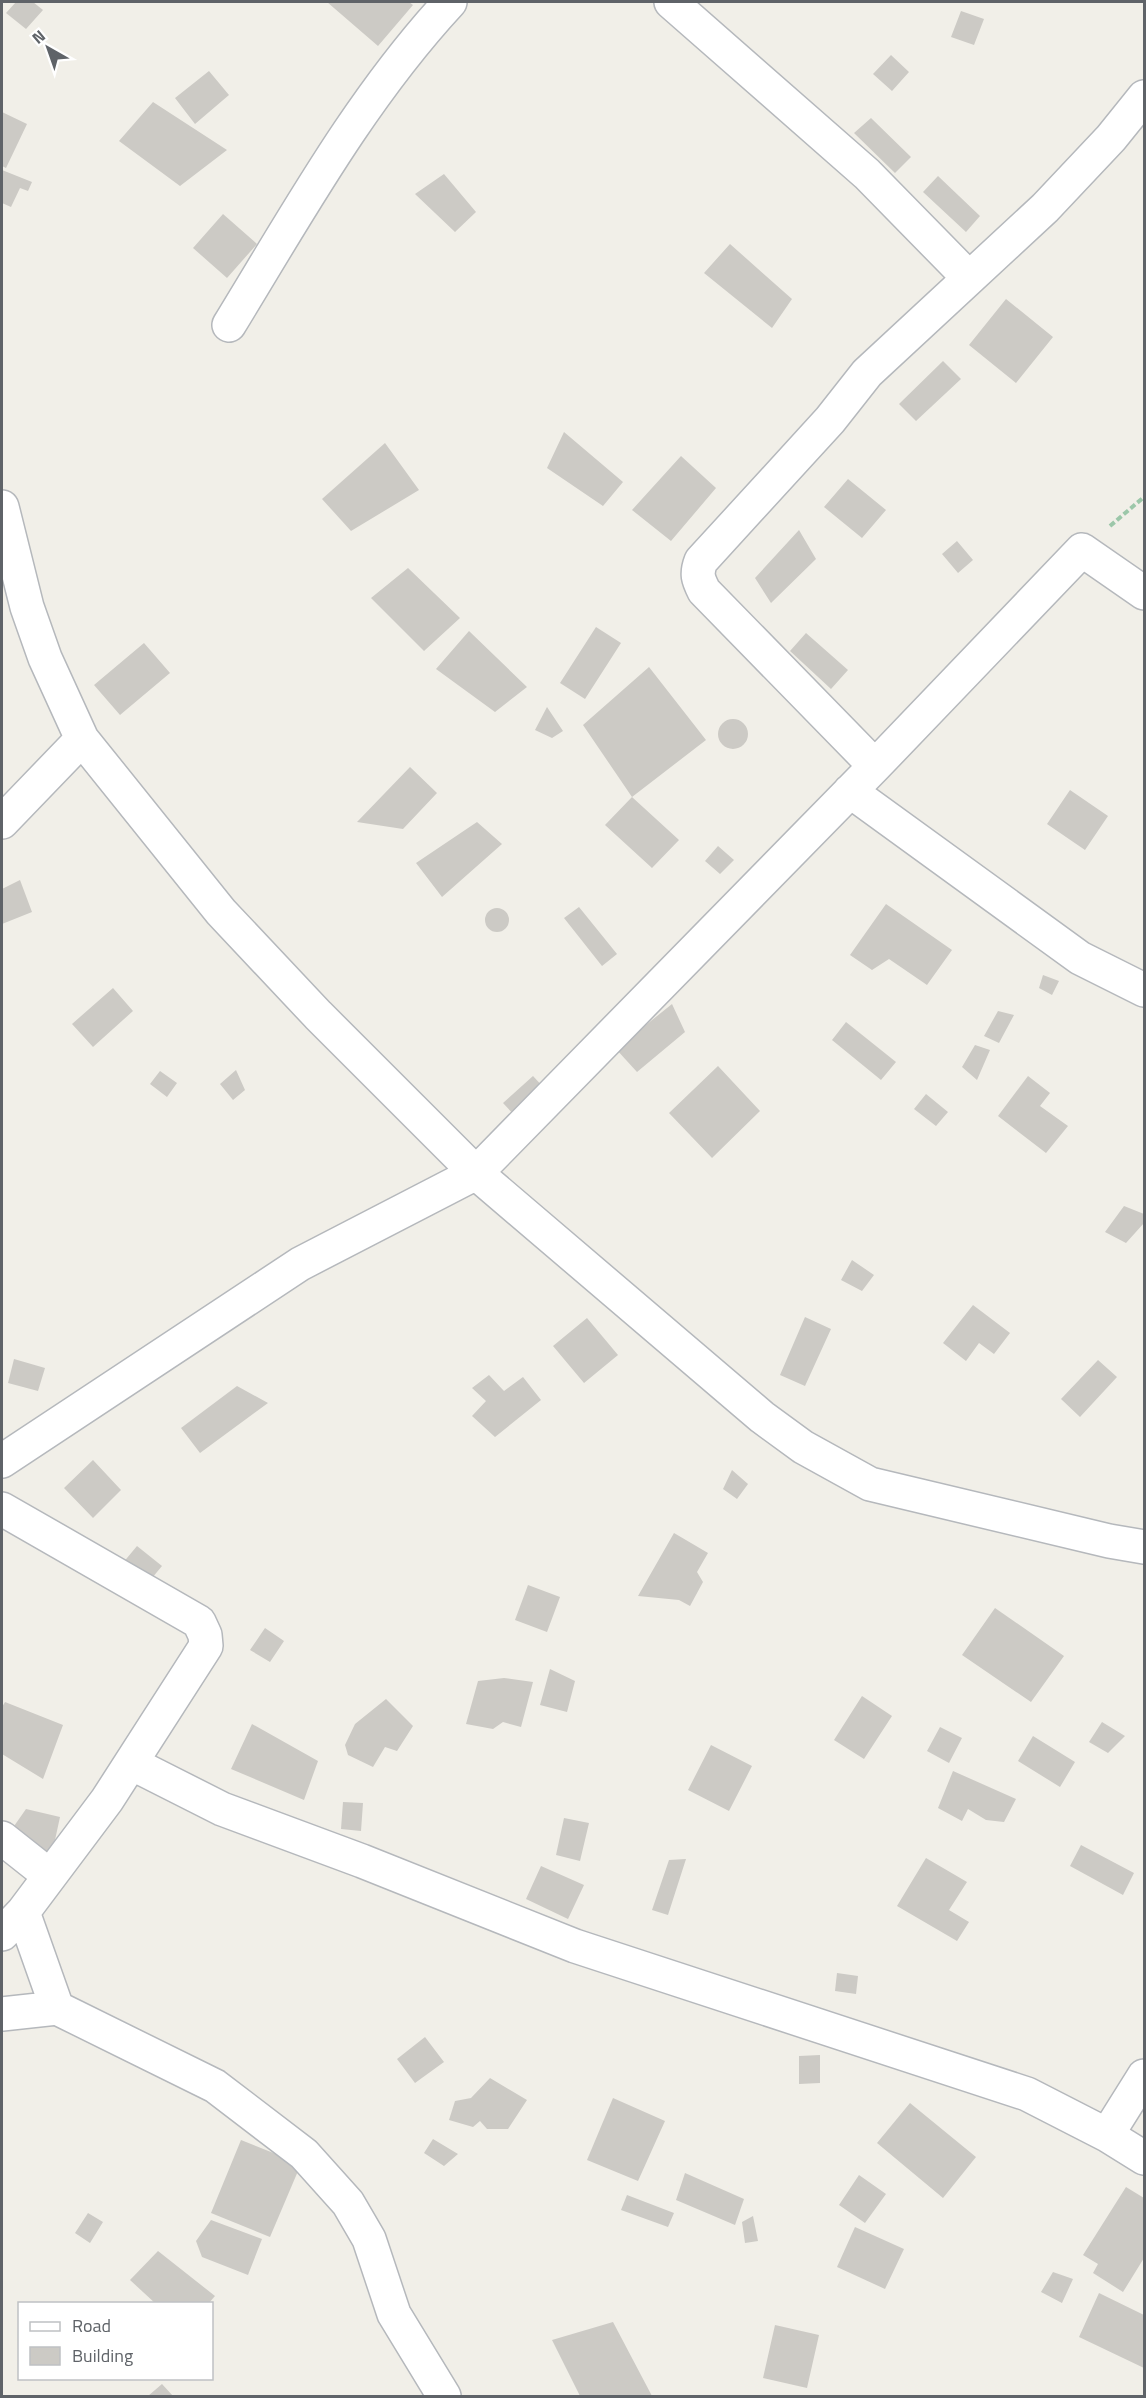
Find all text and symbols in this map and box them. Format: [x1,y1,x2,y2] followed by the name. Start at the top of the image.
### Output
[18,18,78,78] north arrow
[26,24,50,49] text: N
[18,2302,213,2380] legend
[72,2312,111,2339] text: Road
[72,2342,133,2369] text: Building

